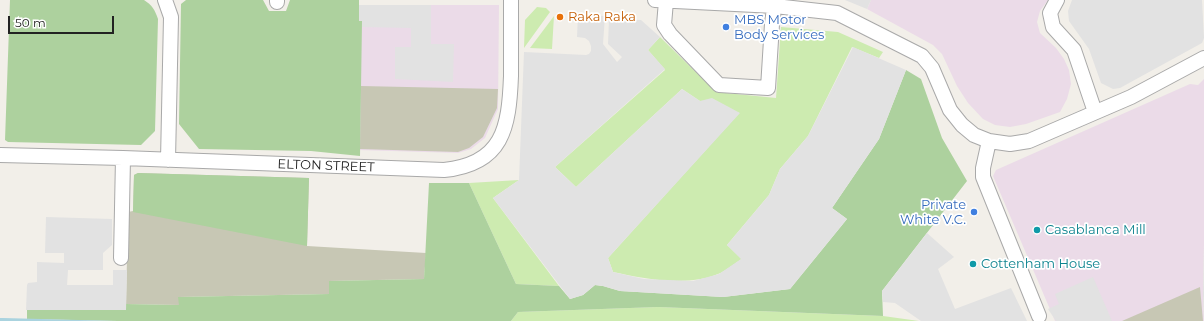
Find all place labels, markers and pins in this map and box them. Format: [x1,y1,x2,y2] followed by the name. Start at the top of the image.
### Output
[568,9,636,25] place label: Raka Raka
[555,12,565,22] marker: Raka Raka
[734,12,824,43] place label: MBS Motor Body Services
[721,22,731,32] marker: MBS Motor Body Services
[900,197,966,228] place label: Private White V.C.
[969,207,979,217] marker: Private White V.C.
[1045,222,1146,238] place label: Casablanca Mill
[1032,225,1042,235] marker: Casablanca Mill
[981,256,1100,272] place label: Cottenham House
[968,259,978,269] marker: Cottenham House

